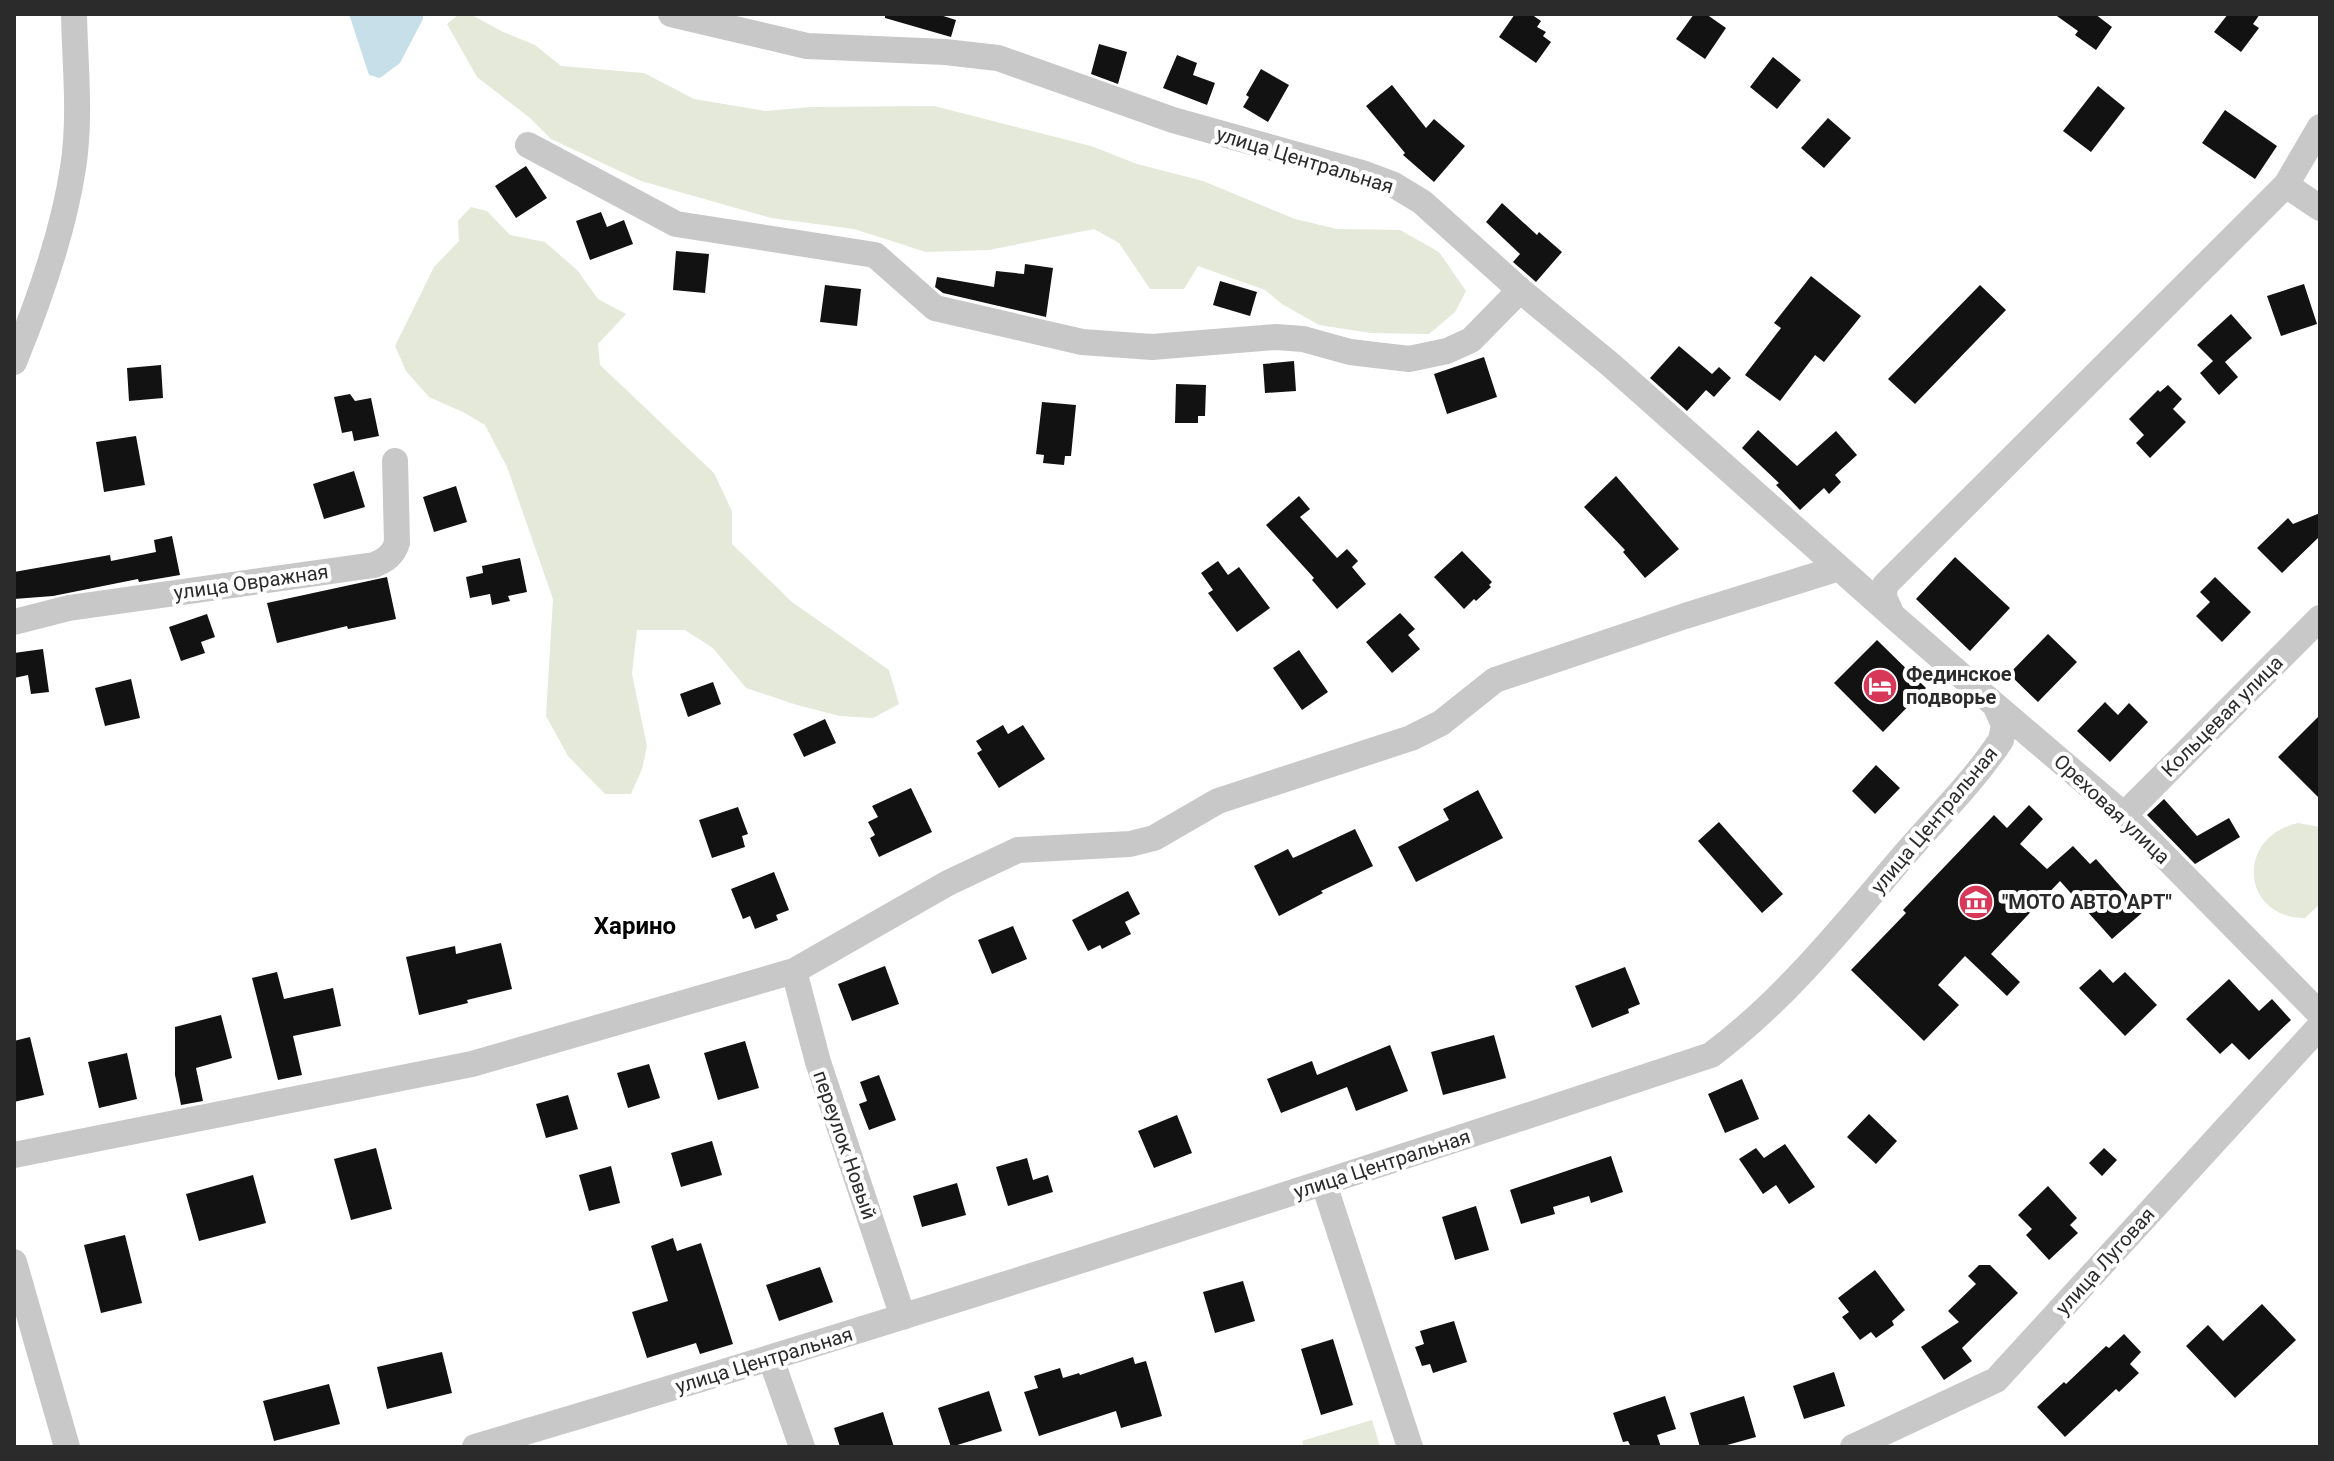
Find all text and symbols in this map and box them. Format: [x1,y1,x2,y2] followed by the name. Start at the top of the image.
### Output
[1213,122,1397,198] street label: улица Центральная
[172,559,330,605] street label: улица Овражная
[2156,650,2288,782] street label: Кольцевая улица
[1906,662,2012,709] place label: Фединское подворье
[1861,667,1899,705] hotel icon: Фединское подворье
[1866,742,2002,898] street label: улица Центральная
[2049,749,2175,869] street label: Ореховая улица
[1957,883,1995,921] museum icon: "МОТО АВТО АРТ"
[2002,890,2172,914] place label: "МОТО АВТО АРТ"
[594,912,676,940] district label: Харино
[808,1067,882,1223] street label: переулок Новый
[1291,1124,1473,1204] street label: улица Центральная
[2050,1202,2160,1320] street label: улица Луговая
[672,1322,856,1398] street label: улица Центральная

